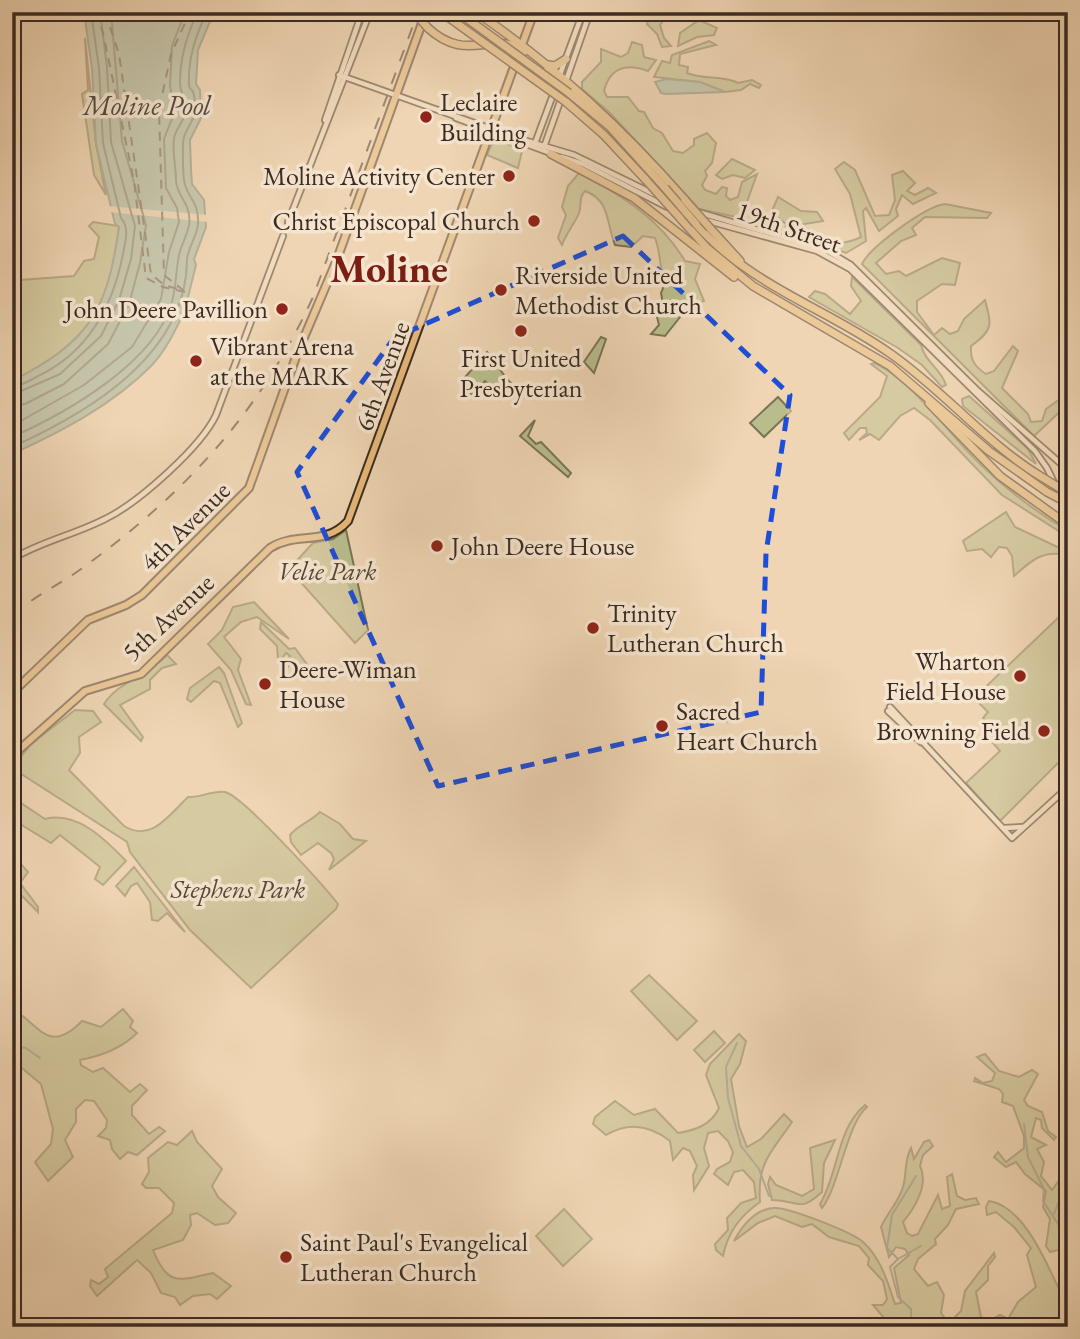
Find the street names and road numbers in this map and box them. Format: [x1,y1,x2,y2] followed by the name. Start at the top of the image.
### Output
[732,193,846,261] street label: 19th Street
[347,317,417,435] street label: 6th Avenue
[133,474,237,578] street label: 4th Avenue
[115,566,221,668] street label: 5th Avenue

